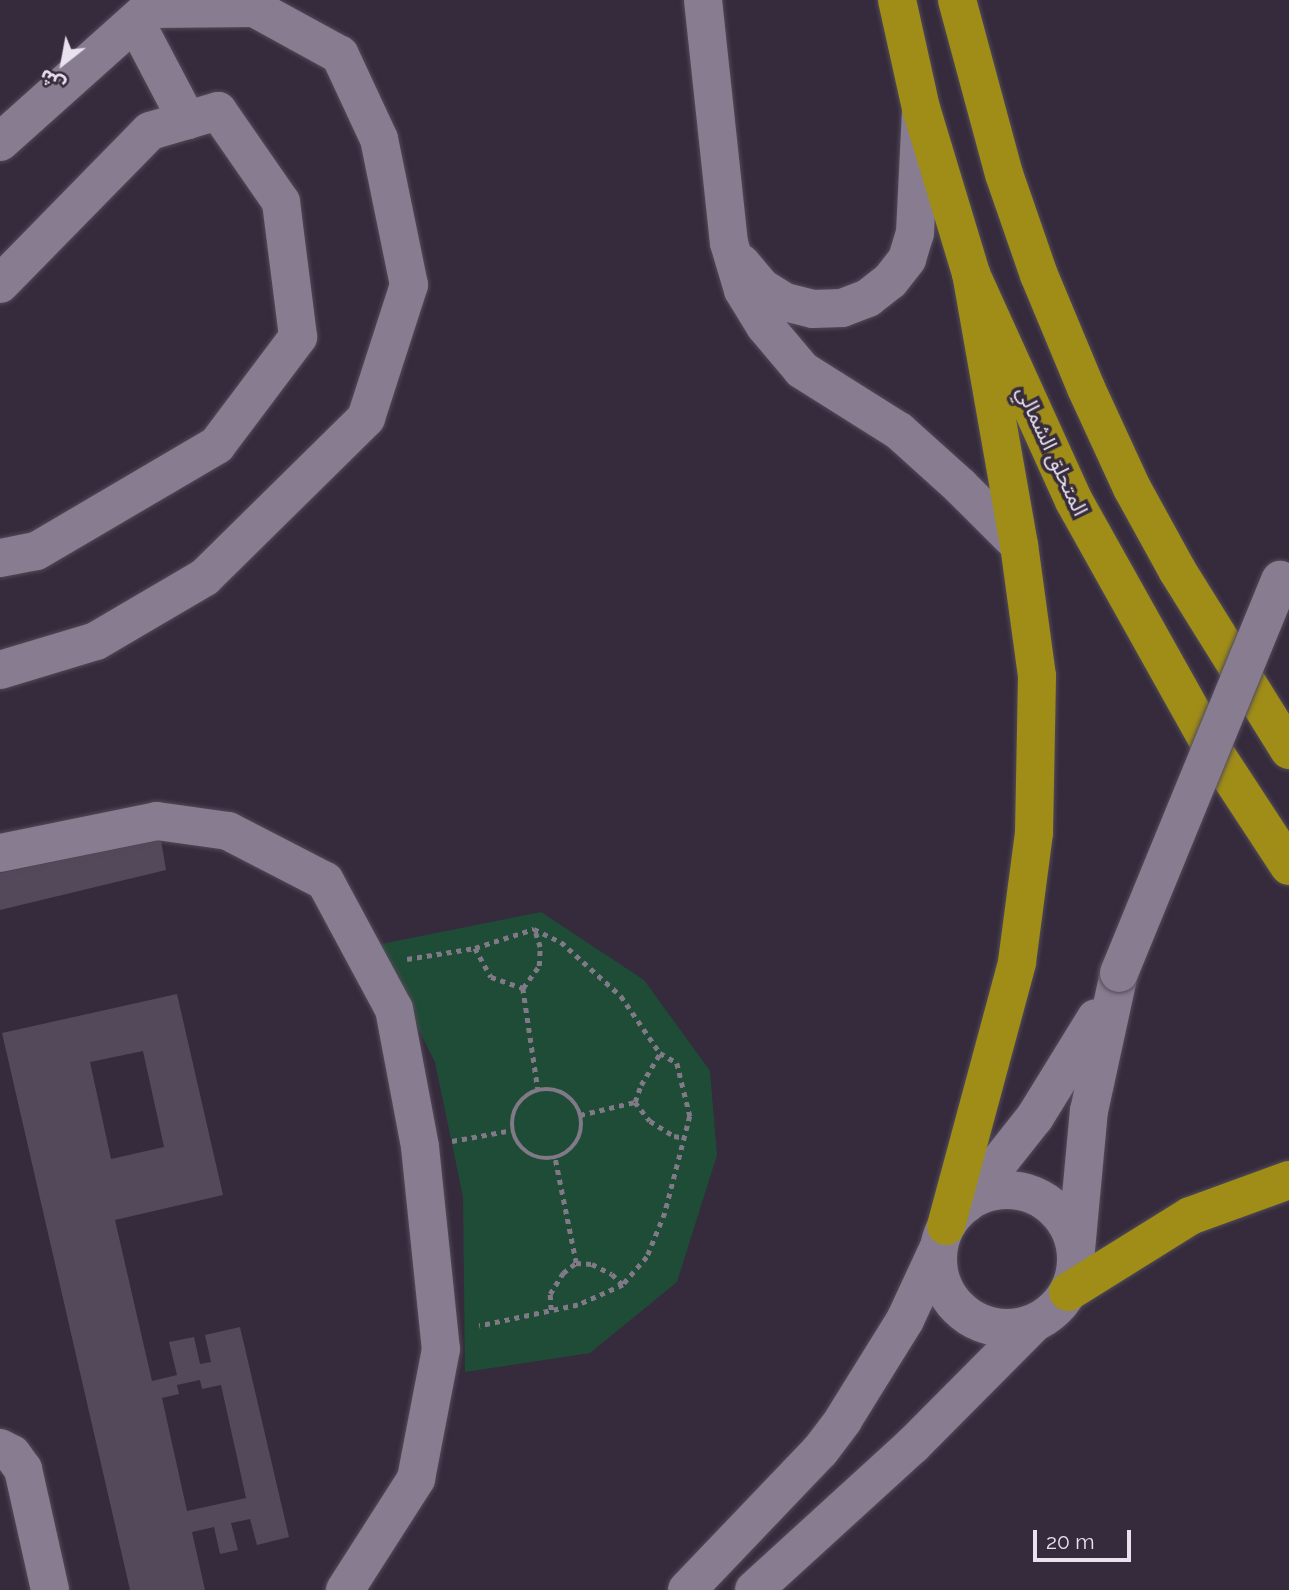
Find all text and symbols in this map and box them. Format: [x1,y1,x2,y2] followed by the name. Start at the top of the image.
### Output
[28,28,98,98] north arrow
[35,65,69,97] text: ش
[1011,382,1093,520] street label: المتحلق الشمالي
[1037,1516,1135,1560] scale bar
[1046,1529,1094,1554] text: 20 m

